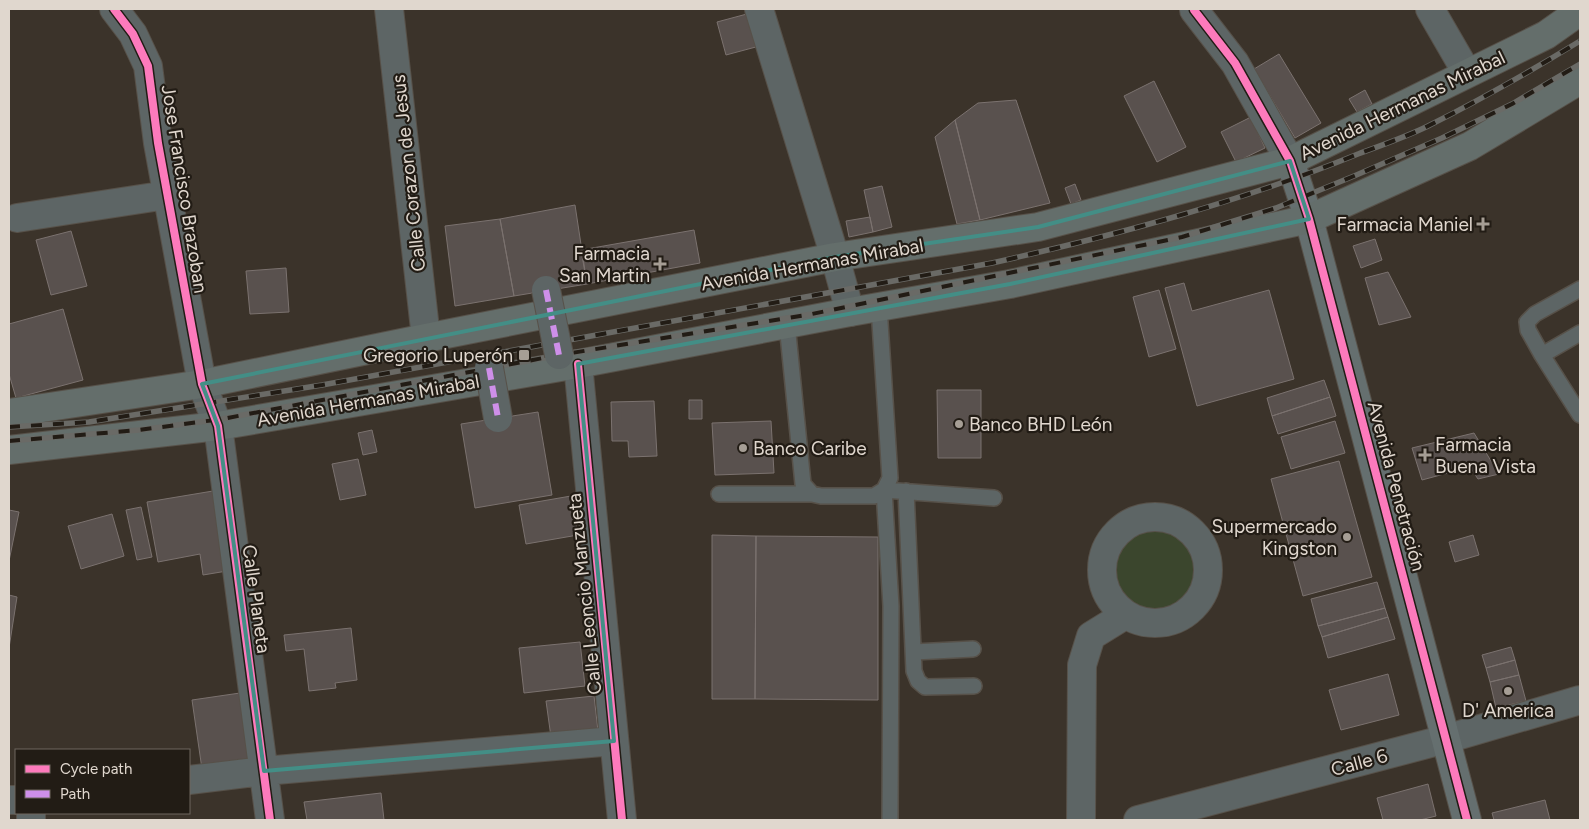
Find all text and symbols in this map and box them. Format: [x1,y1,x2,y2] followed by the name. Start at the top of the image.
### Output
[1296,46,1509,165] street label: Avenida Hermanas Mirabal
[387,73,430,273] street label: Calle Corazon de Jesus
[157,83,212,295] street label: Jose Francisco Brazoban
[1336,213,1473,236] place label: Farmacia Maniel
[1477,218,1489,230] marker: Farmacia Maniel
[699,234,925,295] street label: Avenida Hermanas Mirabal
[559,242,650,287] place label: Farmacia San Martin
[654,258,666,270] marker: Farmacia San Martin
[363,344,513,367] place label: Gregorio Luperón
[517,348,531,362] marker: Gregorio Luperón
[255,370,481,431] street label: Avenida Hermanas Mirabal
[1363,399,1430,574] street label: Avenida Penetración
[969,413,1112,436] place label: Banco BHD León
[953,418,965,430] marker: Banco BHD León
[1435,433,1536,478] place label: Farmacia Buena Vista
[753,437,867,460] place label: Banco Caribe
[737,442,749,454] marker: Banco Caribe
[1419,449,1431,461] marker: Farmacia Buena Vista
[562,492,607,696] street label: Calle Leoncio Manzueta
[1212,515,1337,560] place label: Supermercado Kingston
[1341,531,1353,543] marker: Supermercado Kingston
[237,543,276,655] street label: Calle Planeta
[1502,685,1514,697] marker: D' America
[1462,699,1554,722] place label: D' America
[1328,744,1390,781] street label: Calle 6
[15,749,190,814] legend
[60,760,132,778] text: Cycle path
[60,785,90,803] text: Path

